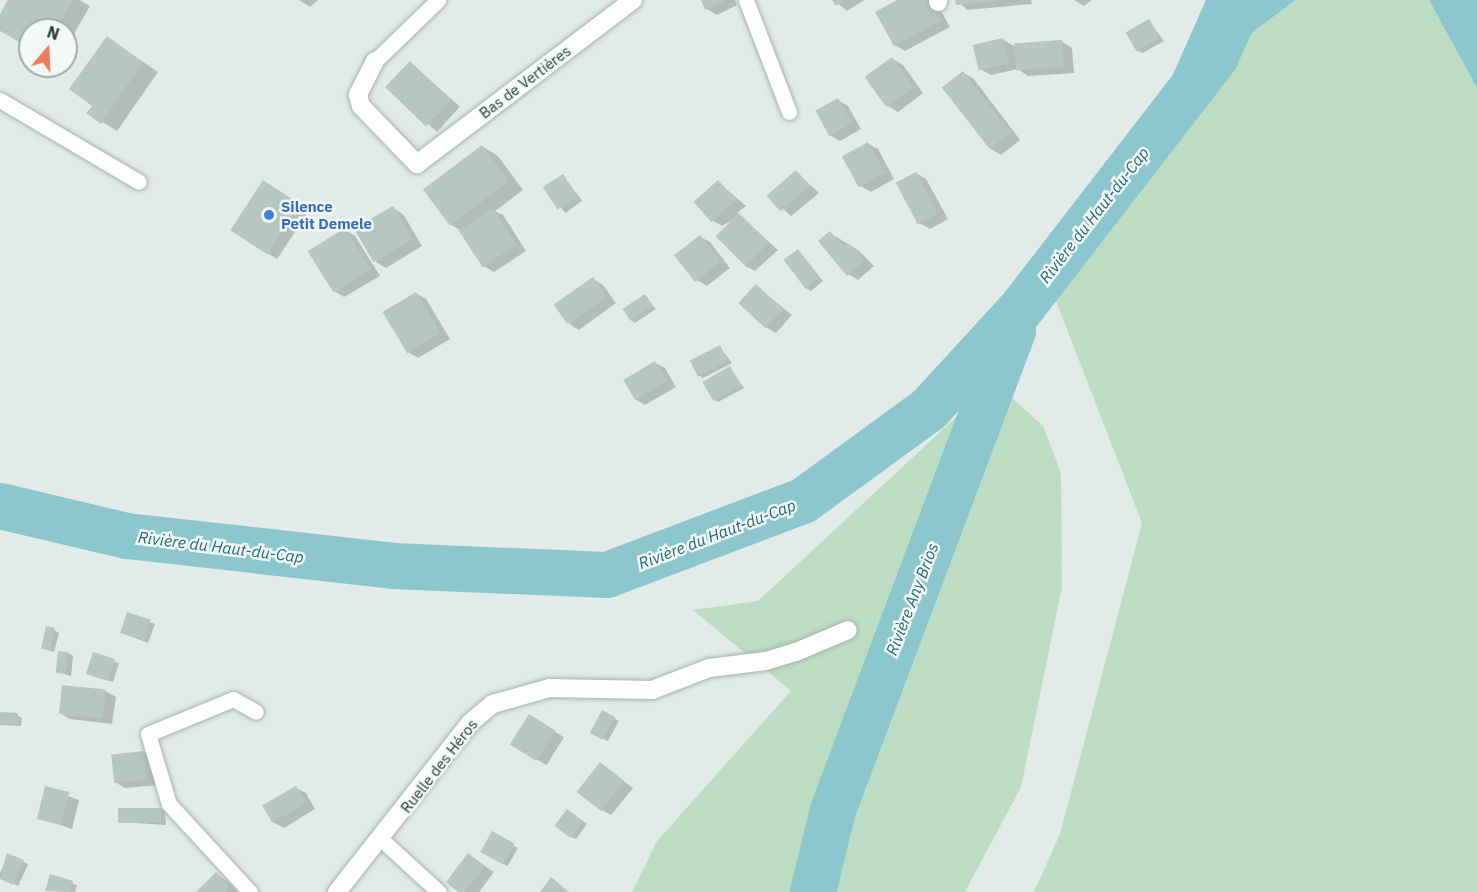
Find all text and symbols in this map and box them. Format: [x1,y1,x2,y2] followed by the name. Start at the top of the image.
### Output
[18,18,78,78] north arrow
[44,22,62,44] text: N
[476,42,574,122] street label: Bas de Vertières
[1035,143,1153,287] water label: Rivière du Haut-du-Cap
[281,197,372,232] place label: Silence Petit Demele
[262,208,276,222] marker: Silence Petit Demele
[636,495,798,573] water label: Rivière du Haut-du-Cap
[137,527,305,567] water label: Rivière du Haut-du-Cap
[882,540,942,658] water label: Rivière Any Brios
[397,716,481,816] street label: Ruelle des Héros

